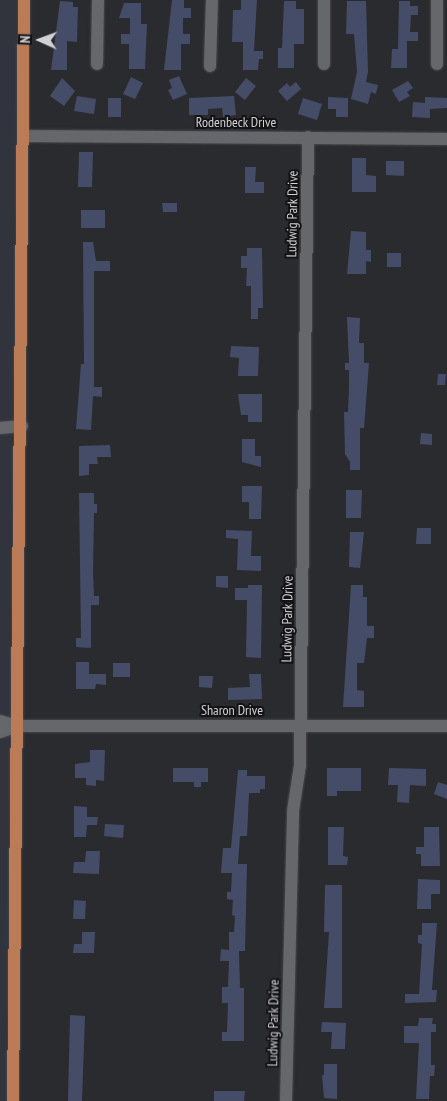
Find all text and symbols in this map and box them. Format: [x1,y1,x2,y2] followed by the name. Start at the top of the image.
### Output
[15,15,65,65] north arrow
[16,35,34,44] text: N
[196,114,276,130] street label: Rodenbeck Drive
[283,170,301,258] street label: Ludwig Park Drive
[278,575,296,663] street label: Ludwig Park Drive
[201,702,263,718] street label: Sharon Drive
[264,979,282,1067] street label: Ludwig Park Drive

